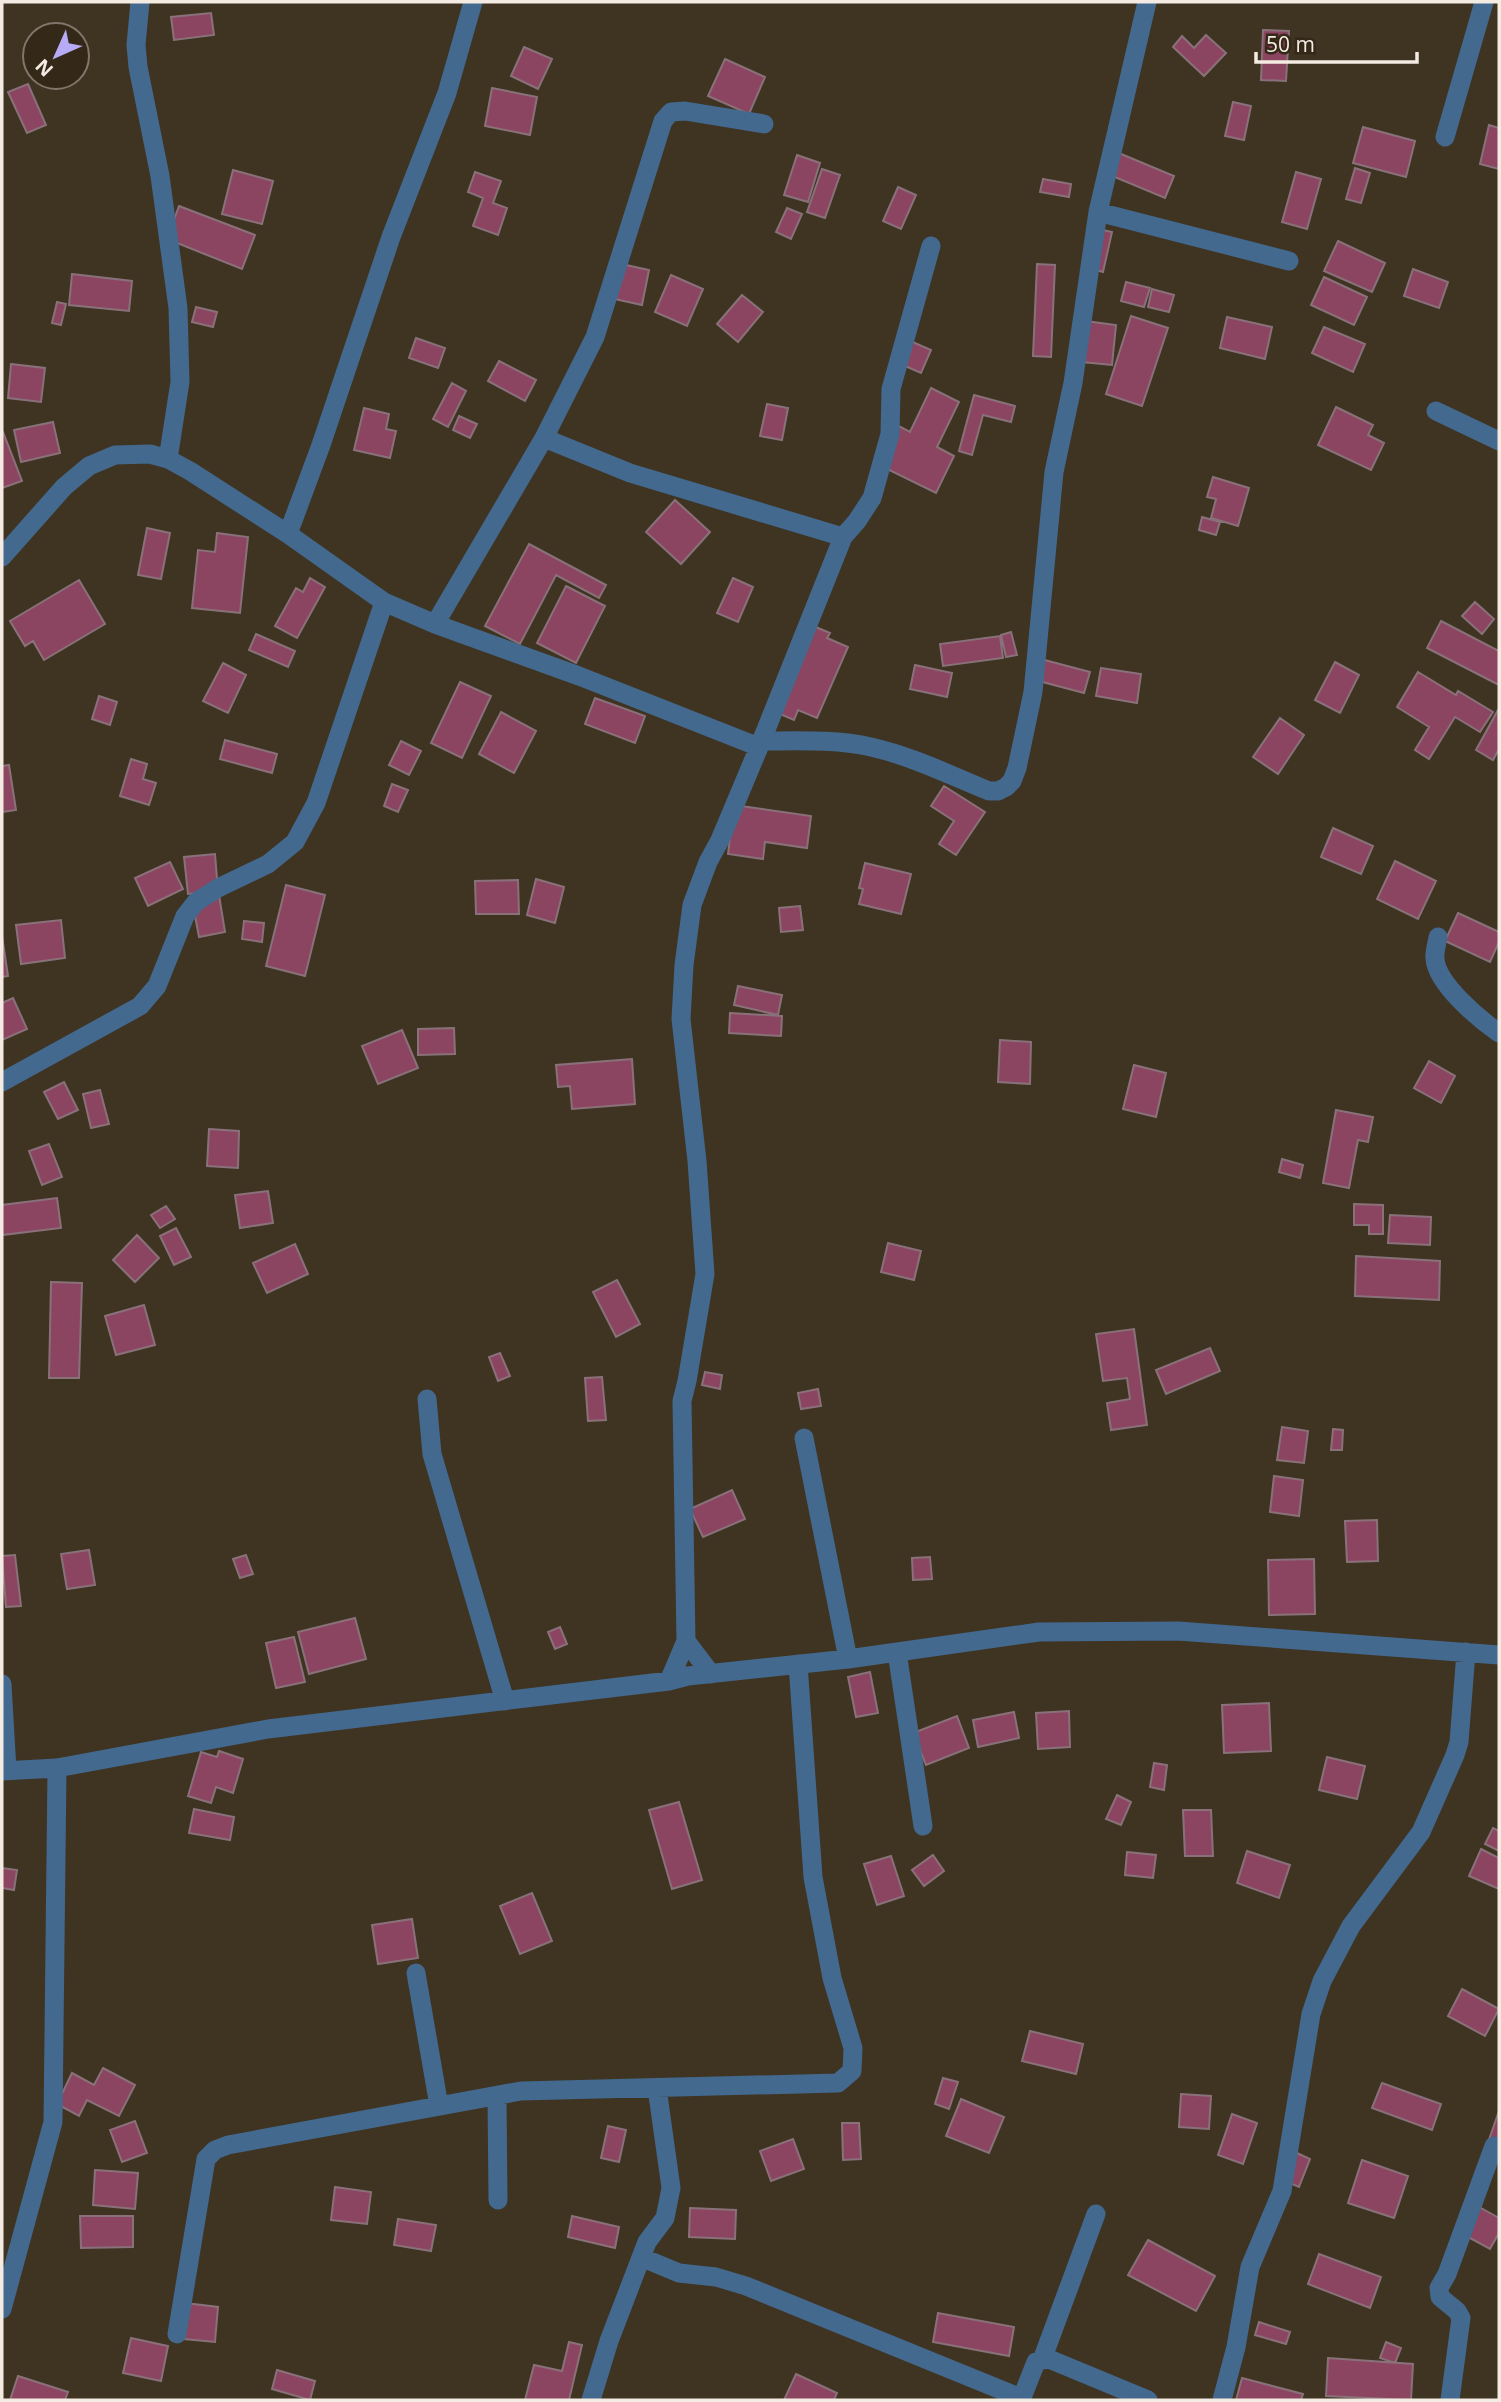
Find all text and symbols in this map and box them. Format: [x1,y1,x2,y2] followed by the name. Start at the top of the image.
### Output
[21,21,91,91] north arrow
[1256,21,1417,65] scale bar
[1266,30,1315,58] text: 50 m
[29,53,59,83] text: N

